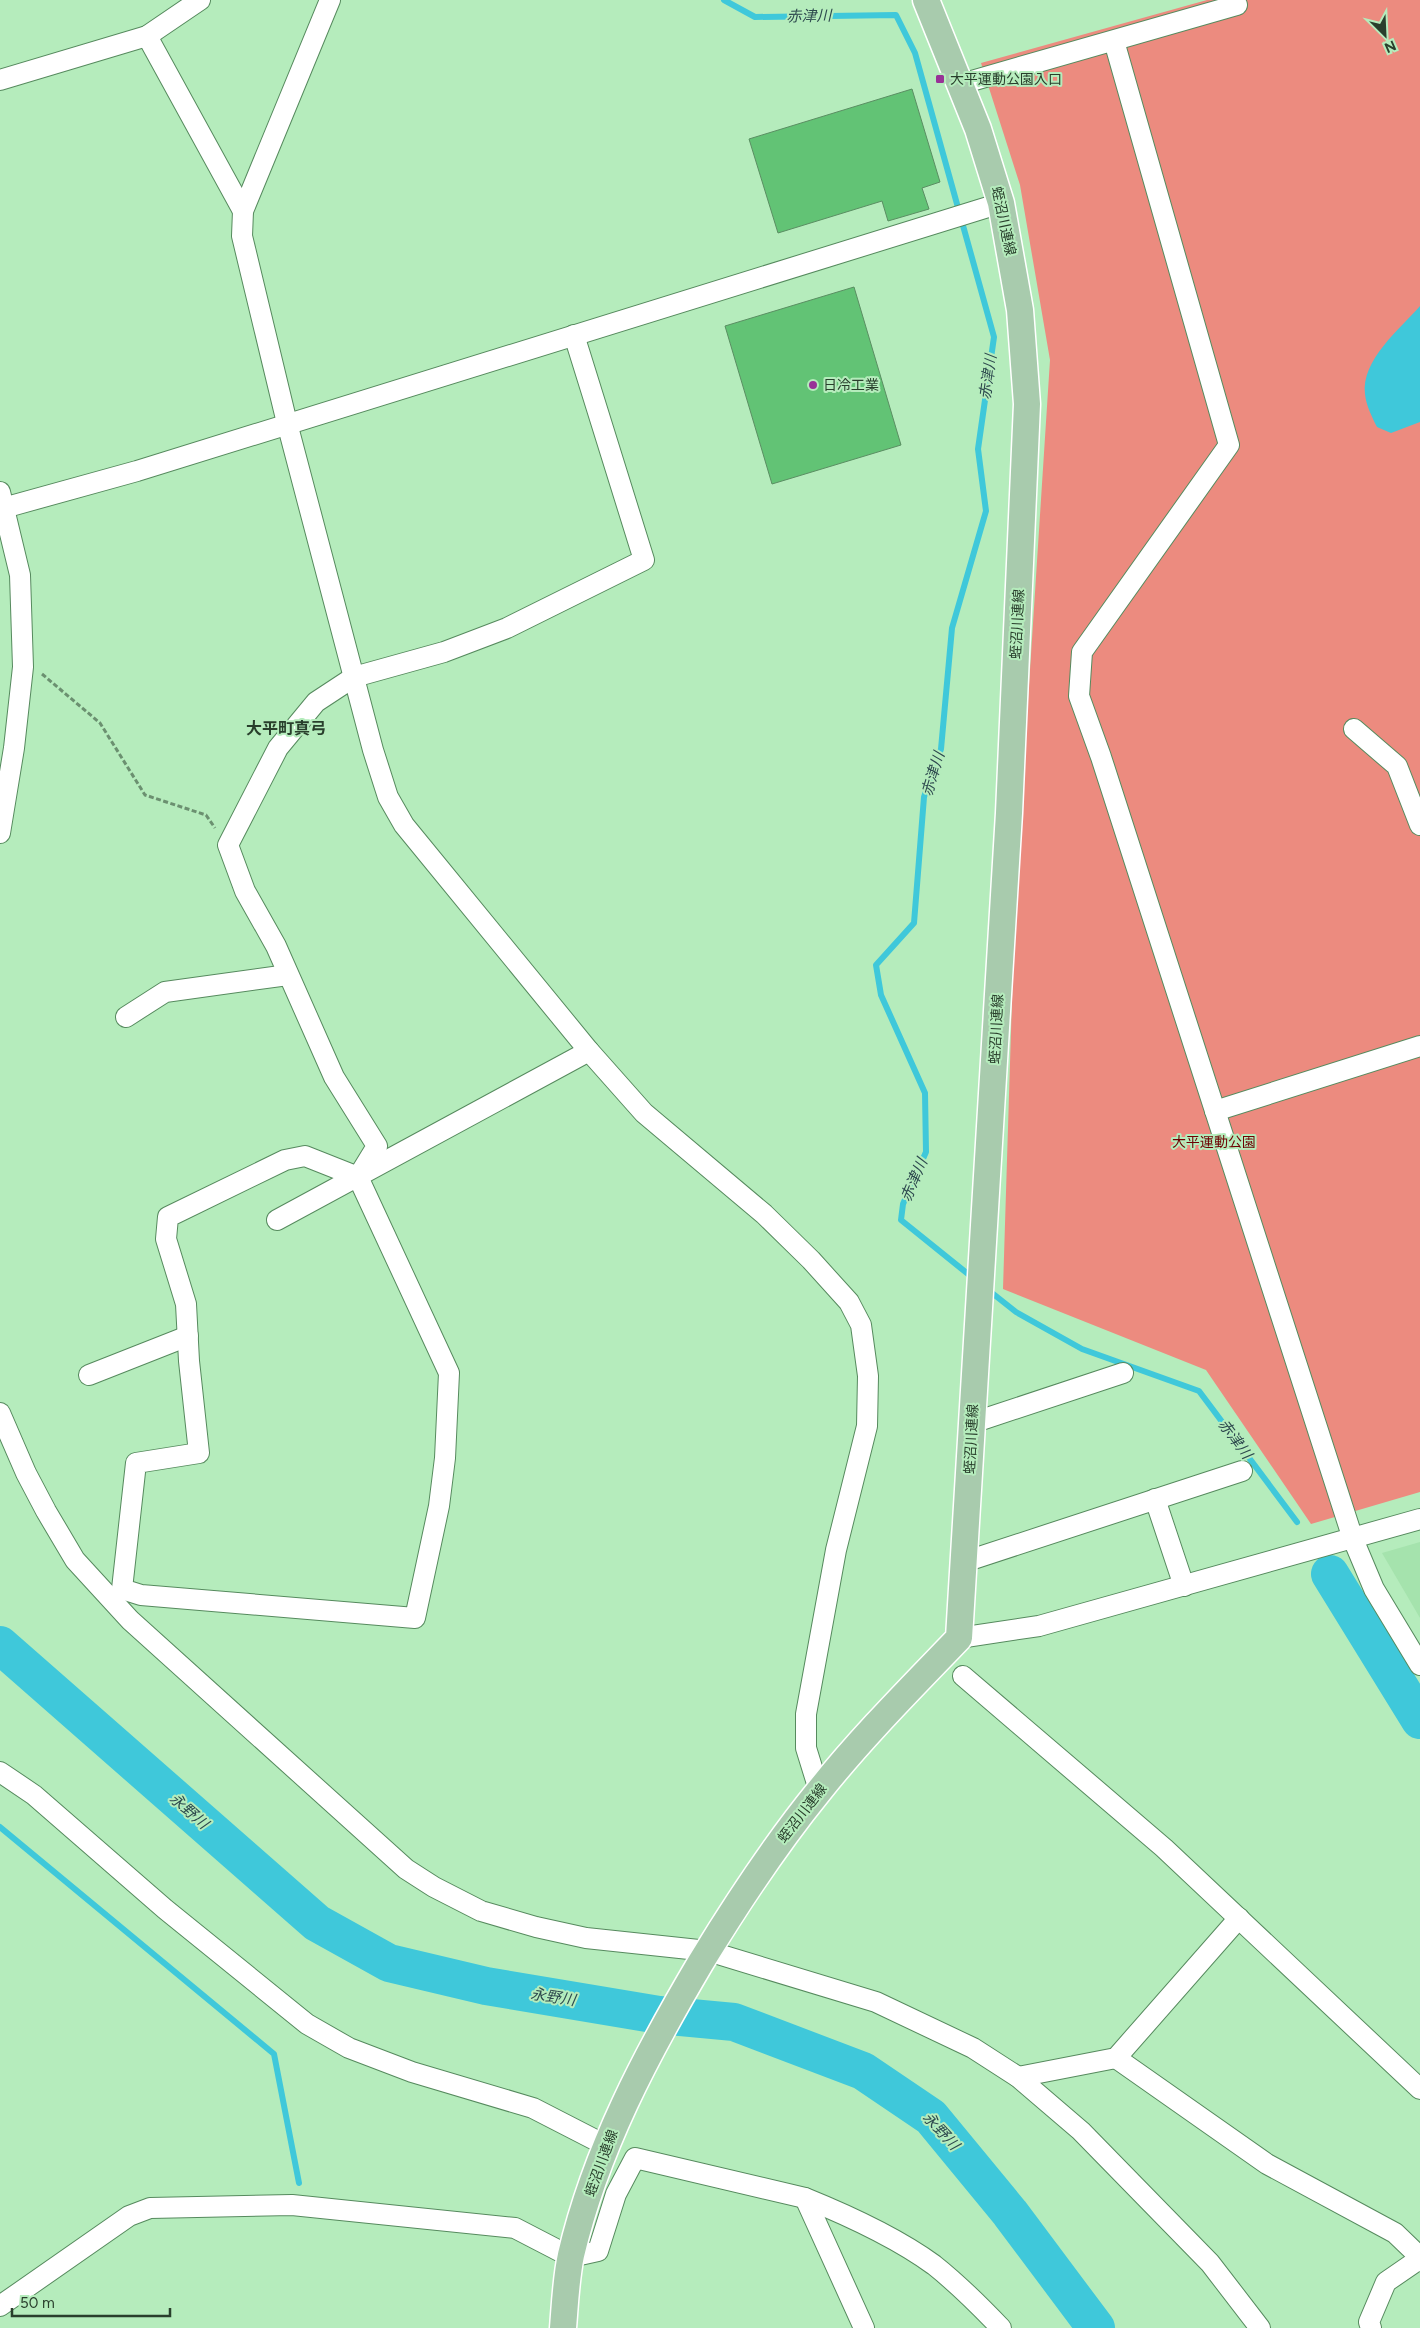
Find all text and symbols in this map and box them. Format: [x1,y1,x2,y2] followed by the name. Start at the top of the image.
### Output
[786,7,834,25] water label: 赤津川
[1360,10,1410,60] north arrow
[1382,36,1398,56] text: N
[950,71,1062,88] place label: 大平運動公園入口
[934,73,946,85] marker: 大平運動公園入口
[988,185,1019,257] street label: 蛭沼川連線
[976,351,1000,401] water label: 赤津川
[823,377,879,394] place label: 日冷工業
[807,379,819,391] marker: 日冷工業
[1007,589,1028,659] street label: 蛭沼川連線
[246,719,326,738] district label: 大平町真弓
[918,748,949,798] water label: 赤津川
[986,994,1007,1064] street label: 蛭沼川連線
[1172,1134,1256,1151] park label: 大平運動公園
[897,1154,932,1204] water label: 赤津川
[961,1404,982,1474] street label: 蛭沼川連線
[1214,1416,1257,1464] water label: 赤津川
[774,1780,831,1846] street label: 蛭沼川連線
[166,1789,213,1834] water label: 永野川
[529,1985,579,2010] water label: 永野川
[919,2108,964,2155] water label: 永野川
[582,2127,621,2199] street label: 蛭沼川連線
[12,2286,170,2318] scale bar
[20,2294,55,2312] text: 50 m

